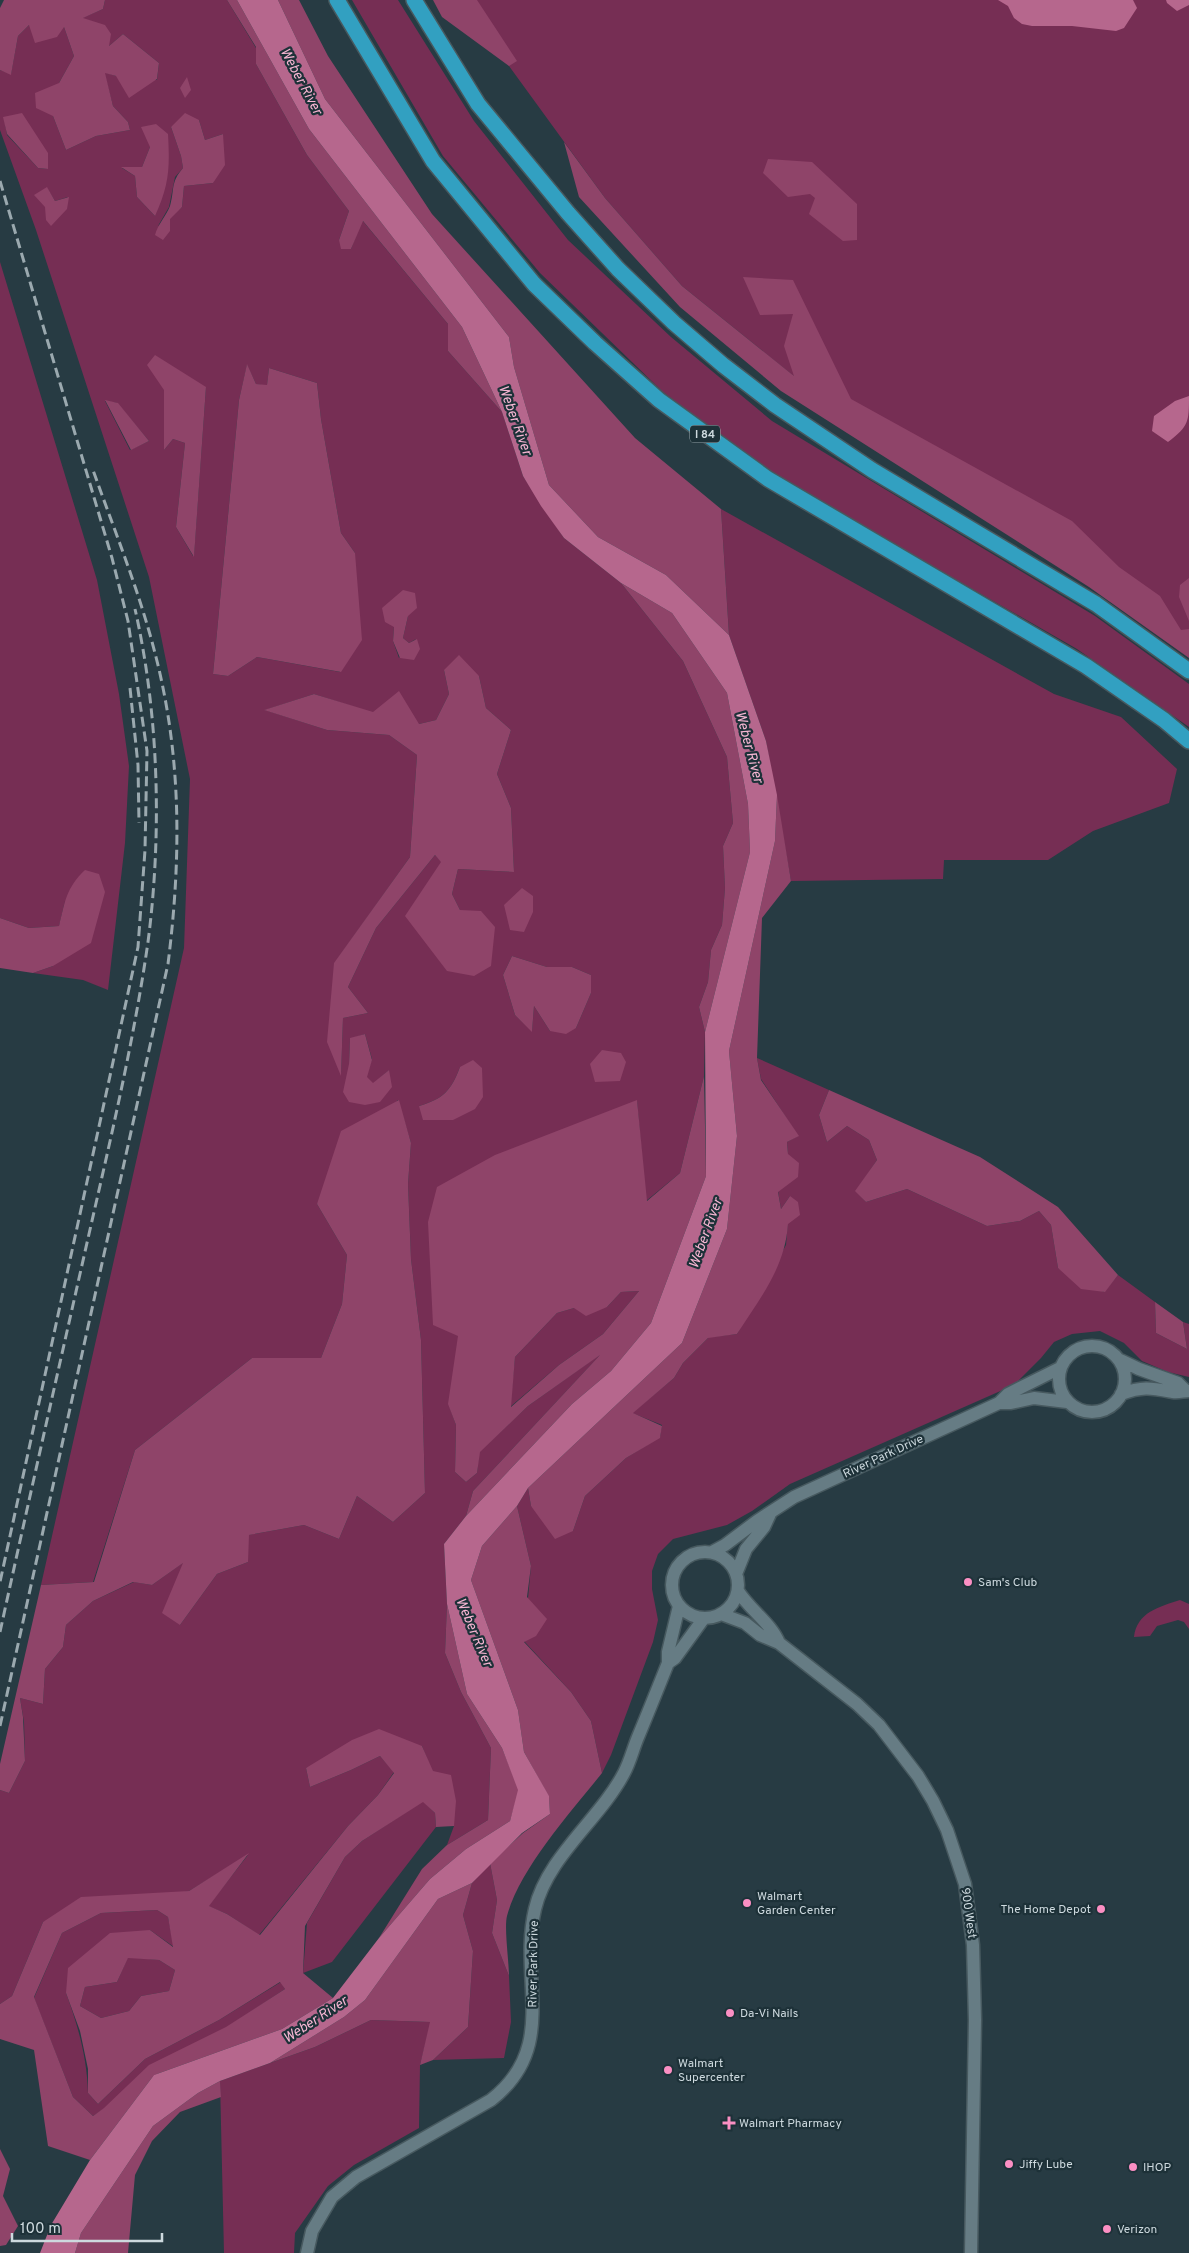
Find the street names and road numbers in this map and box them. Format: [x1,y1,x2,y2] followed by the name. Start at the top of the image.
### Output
[690,426,720,442] road number: I 84
[841,1431,926,1483] street label: River Park Drive
[957,1887,979,1940] street label: 900 West
[525,1920,543,2008] street label: River Park Drive

